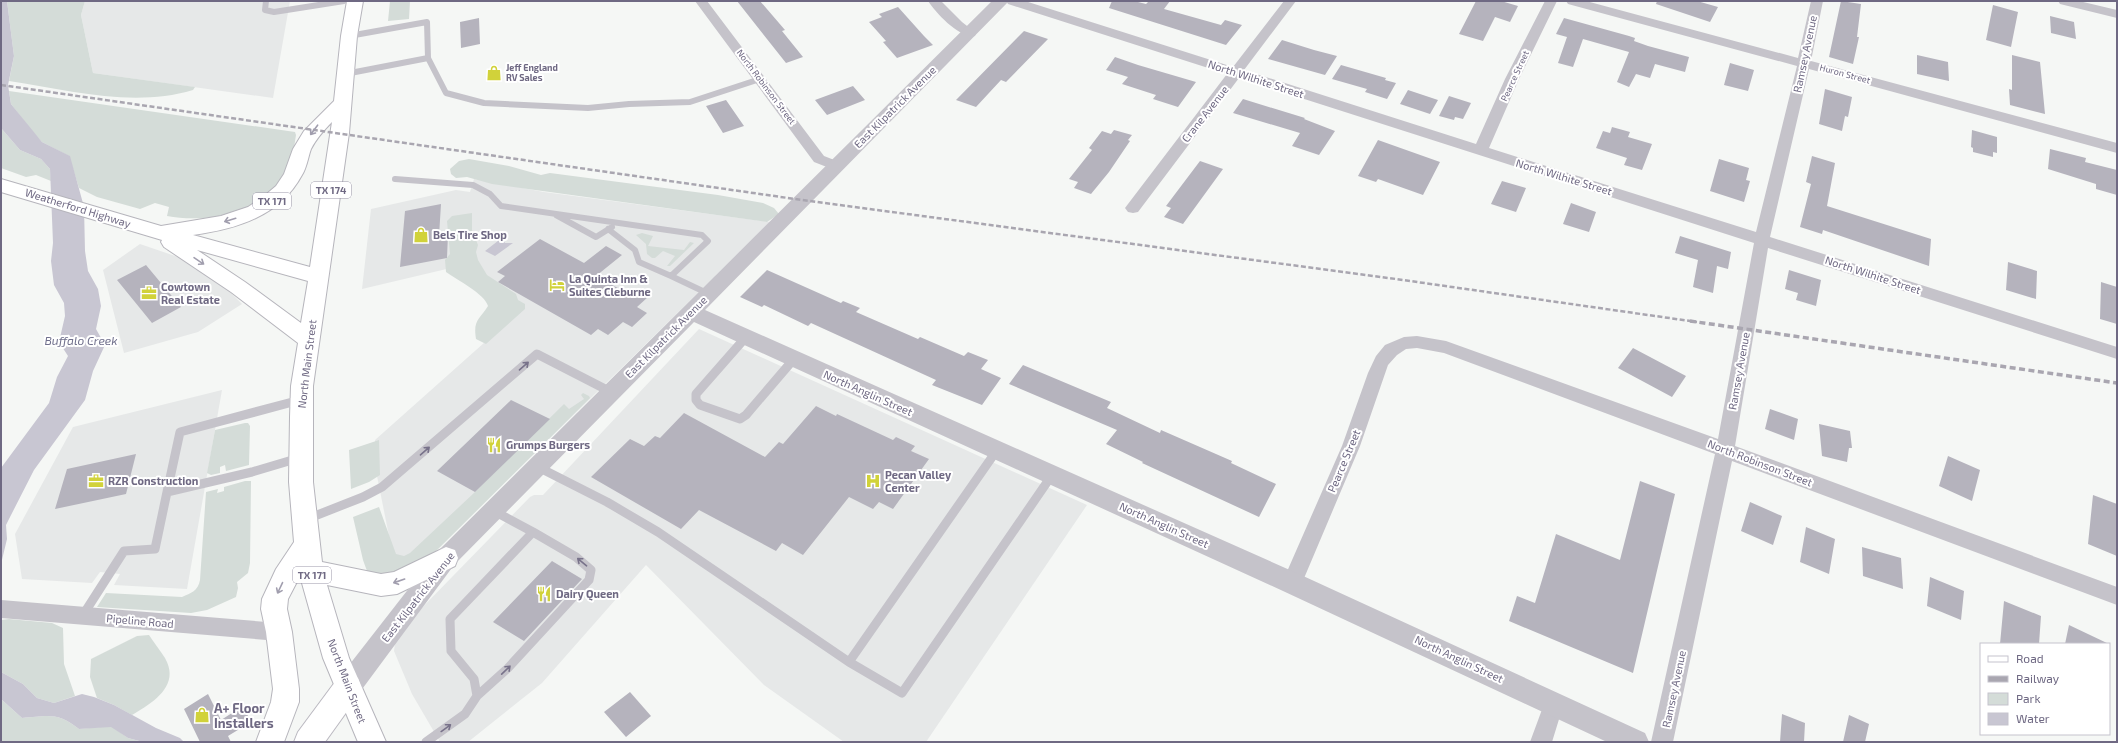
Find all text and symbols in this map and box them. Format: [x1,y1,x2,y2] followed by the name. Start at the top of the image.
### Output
[1790,14,1819,94] street label: Ramsey Avenue
[735,47,798,127] street label: North Robinson Street
[1498,48,1531,103] street label: Pearce Street
[1207,57,1306,100] street label: North Wilhite Street
[1819,61,1872,86] street label: Huron Street
[506,62,558,83] place label: Jeff England RV Sales
[851,63,938,150] street label: East Kilpatrick Avenue
[485,64,503,82] shop icon: Jeff England RV Sales
[1179,83,1231,145] street label: Crane Avenue
[310,125,318,136] one-way arrow
[1514,156,1614,197] street label: North Wilhite Street
[311,182,351,198] road number: TX 174
[24,185,133,230] street label: Weatherford Highway
[253,193,291,209] road number: TX 171
[224,217,237,224] one-way arrow
[412,226,430,244] shop icon: Bels Tire Shop
[433,228,507,241] place label: Bels Tire Shop
[1824,253,1923,296] street label: North Wilhite Street
[193,257,204,265] one-way arrow
[569,272,651,298] place label: La Quinta Inn & Suites Cleburne
[548,276,566,294] hotel icon: La Quinta Inn & Suites Cleburne
[161,280,220,306] place label: Cowtown Real Estate
[140,284,158,302] office icon: Cowtown Real Estate
[622,293,709,380] street label: East Kilpatrick Avenue
[295,319,318,409] street label: North Main Street
[1725,331,1752,411] street label: Ramsey Avenue
[44,333,118,347] water label: Buffalo Creek
[518,361,529,370] one-way arrow
[822,367,915,418] street label: North Anglin Street
[1324,427,1363,494] street label: Pearce Street
[485,436,503,454] restaurant icon: Grumps Burgers
[1706,437,1814,489] street label: North Robinson Street
[506,438,590,451] place label: Grumps Burgers
[420,446,431,455] one-way arrow
[885,468,952,494] place label: Pecan Valley Center
[87,472,105,490] office icon: RZR Construction
[864,472,882,490] hospital icon: Pecan Valley Center
[108,474,198,487] place label: RZR Construction
[1118,499,1211,550] street label: North Anglin Street
[378,549,457,644] street label: East Kilpatrick Avenue
[577,558,588,567] one-way arrow
[293,567,331,583] road number: TX 171
[392,578,405,585] one-way arrow
[275,582,283,594] one-way arrow
[535,585,553,603] restaurant icon: Dairy Queen
[556,587,619,601] place label: Dairy Queen
[106,611,174,630] street label: Pipeline Road
[1413,632,1505,685] street label: North Anglin Street
[325,637,370,725] street label: North Main Street
[1980,643,2110,735] legend
[1659,649,1688,729] street label: Ramsey Avenue
[2016,651,2044,665] text: Road
[501,665,511,675] one-way arrow
[2016,671,2060,685] text: Railway
[2016,691,2041,705] text: Park
[214,700,274,731] place label: A+ Floor Installers
[193,706,211,724] shop icon: A+ Floor Installers
[2016,711,2050,725] text: Water
[440,724,451,732] one-way arrow

